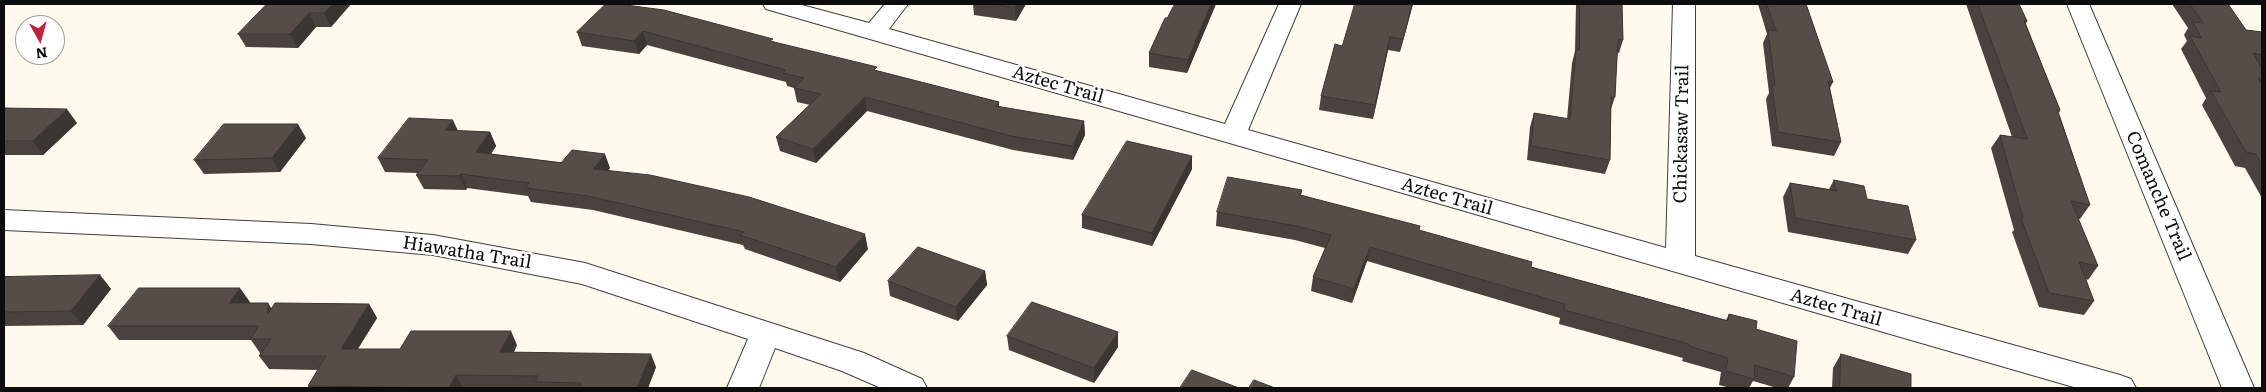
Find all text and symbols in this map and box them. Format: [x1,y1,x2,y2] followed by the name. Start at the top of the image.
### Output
[15,15,65,65] north arrow
[35,43,49,65] text: N
[1010,62,1106,108] street label: Aztec Trail
[1670,64,1694,204] street label: Chickasaw Trail
[2121,128,2195,264] street label: Comanche Trail
[1399,174,1495,220] street label: Aztec Trail
[401,232,533,274] street label: Hiawatha Trail
[1788,285,1884,331] street label: Aztec Trail

